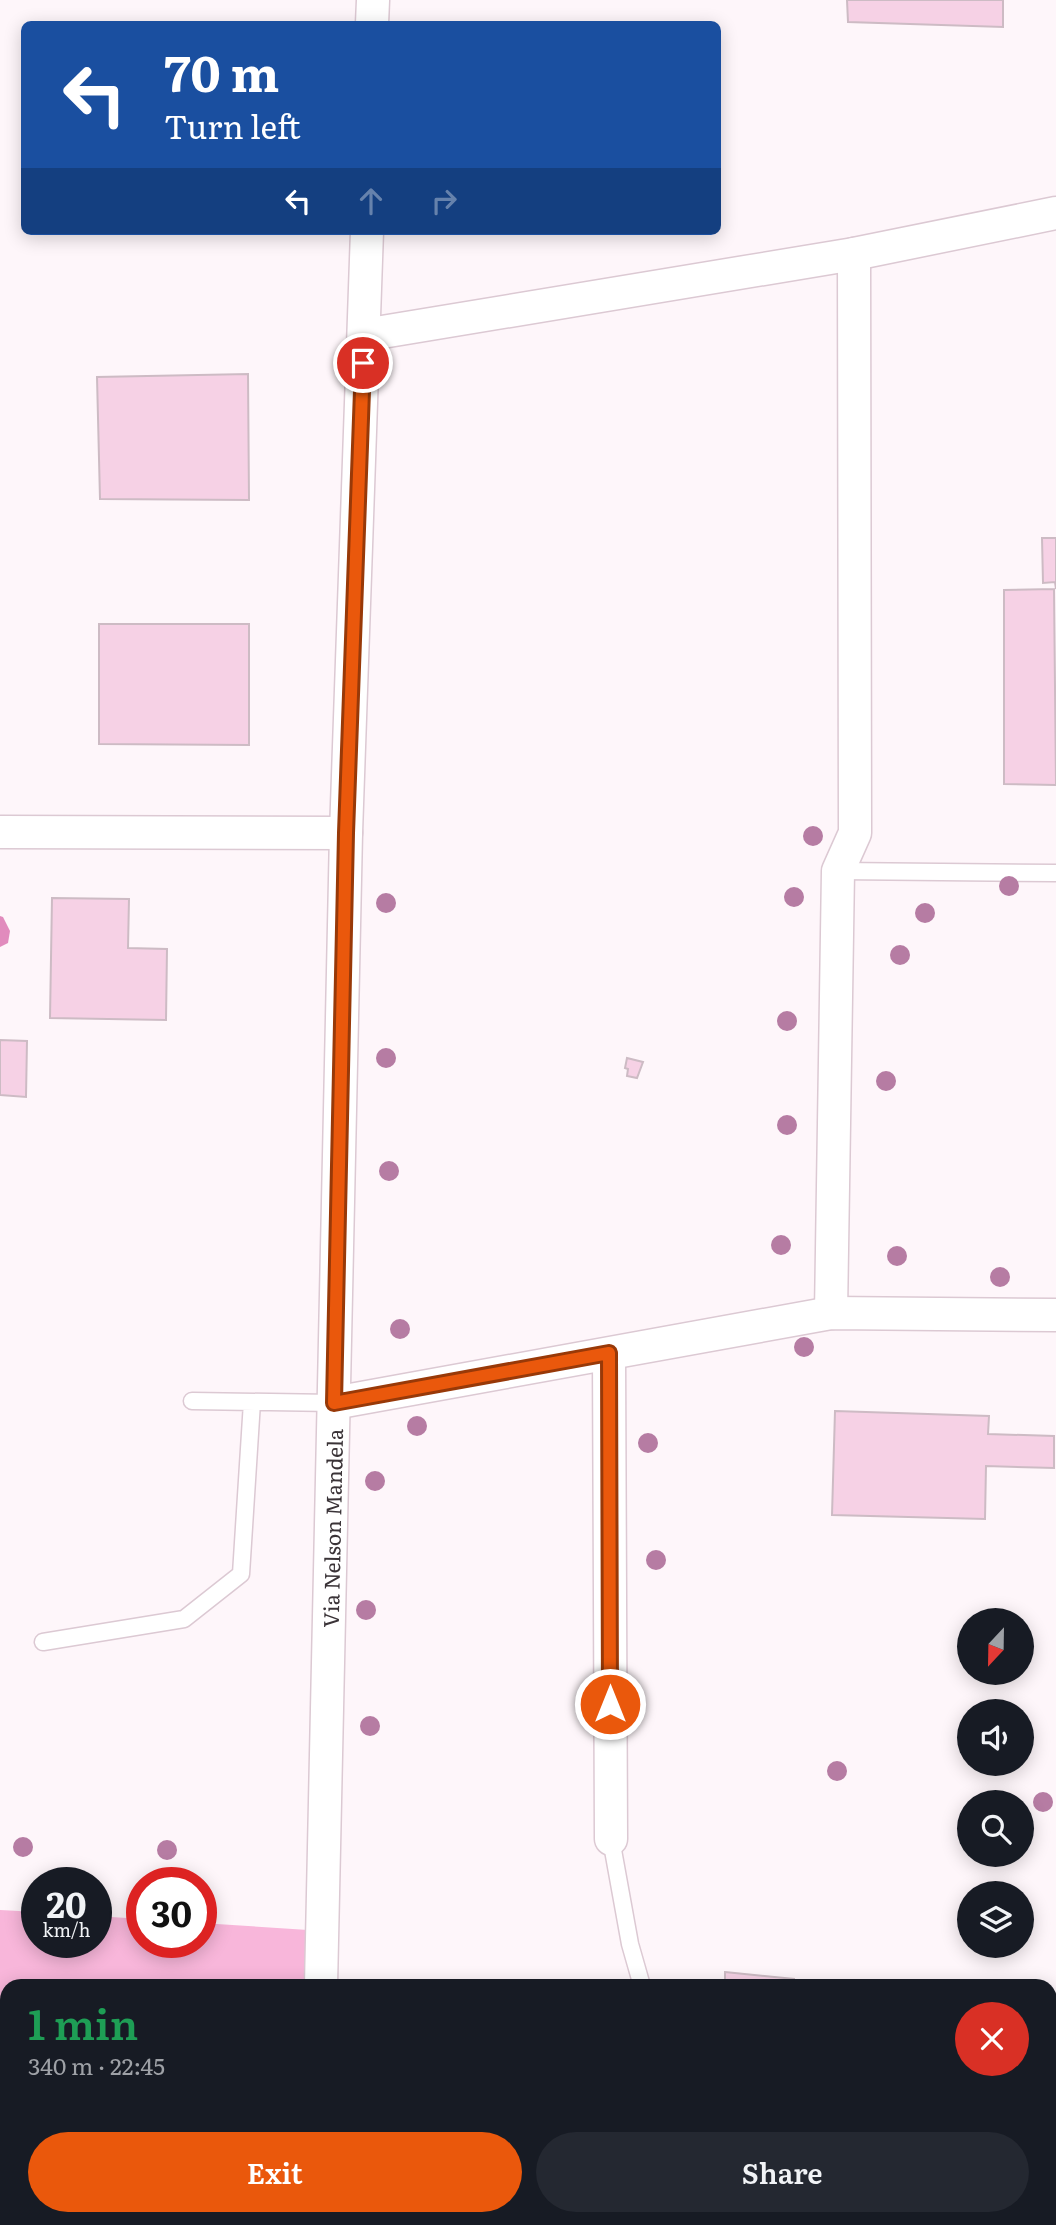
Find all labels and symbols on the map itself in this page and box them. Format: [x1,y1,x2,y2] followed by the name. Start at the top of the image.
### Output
[333,333,393,393] pin
[313,1428,349,1628] street label: Via Nelson Mandela
[957,1608,1034,1685] north arrow
[573,1667,647,1741] position arrow
[126,1867,217,1958] speed limit sign: 30

